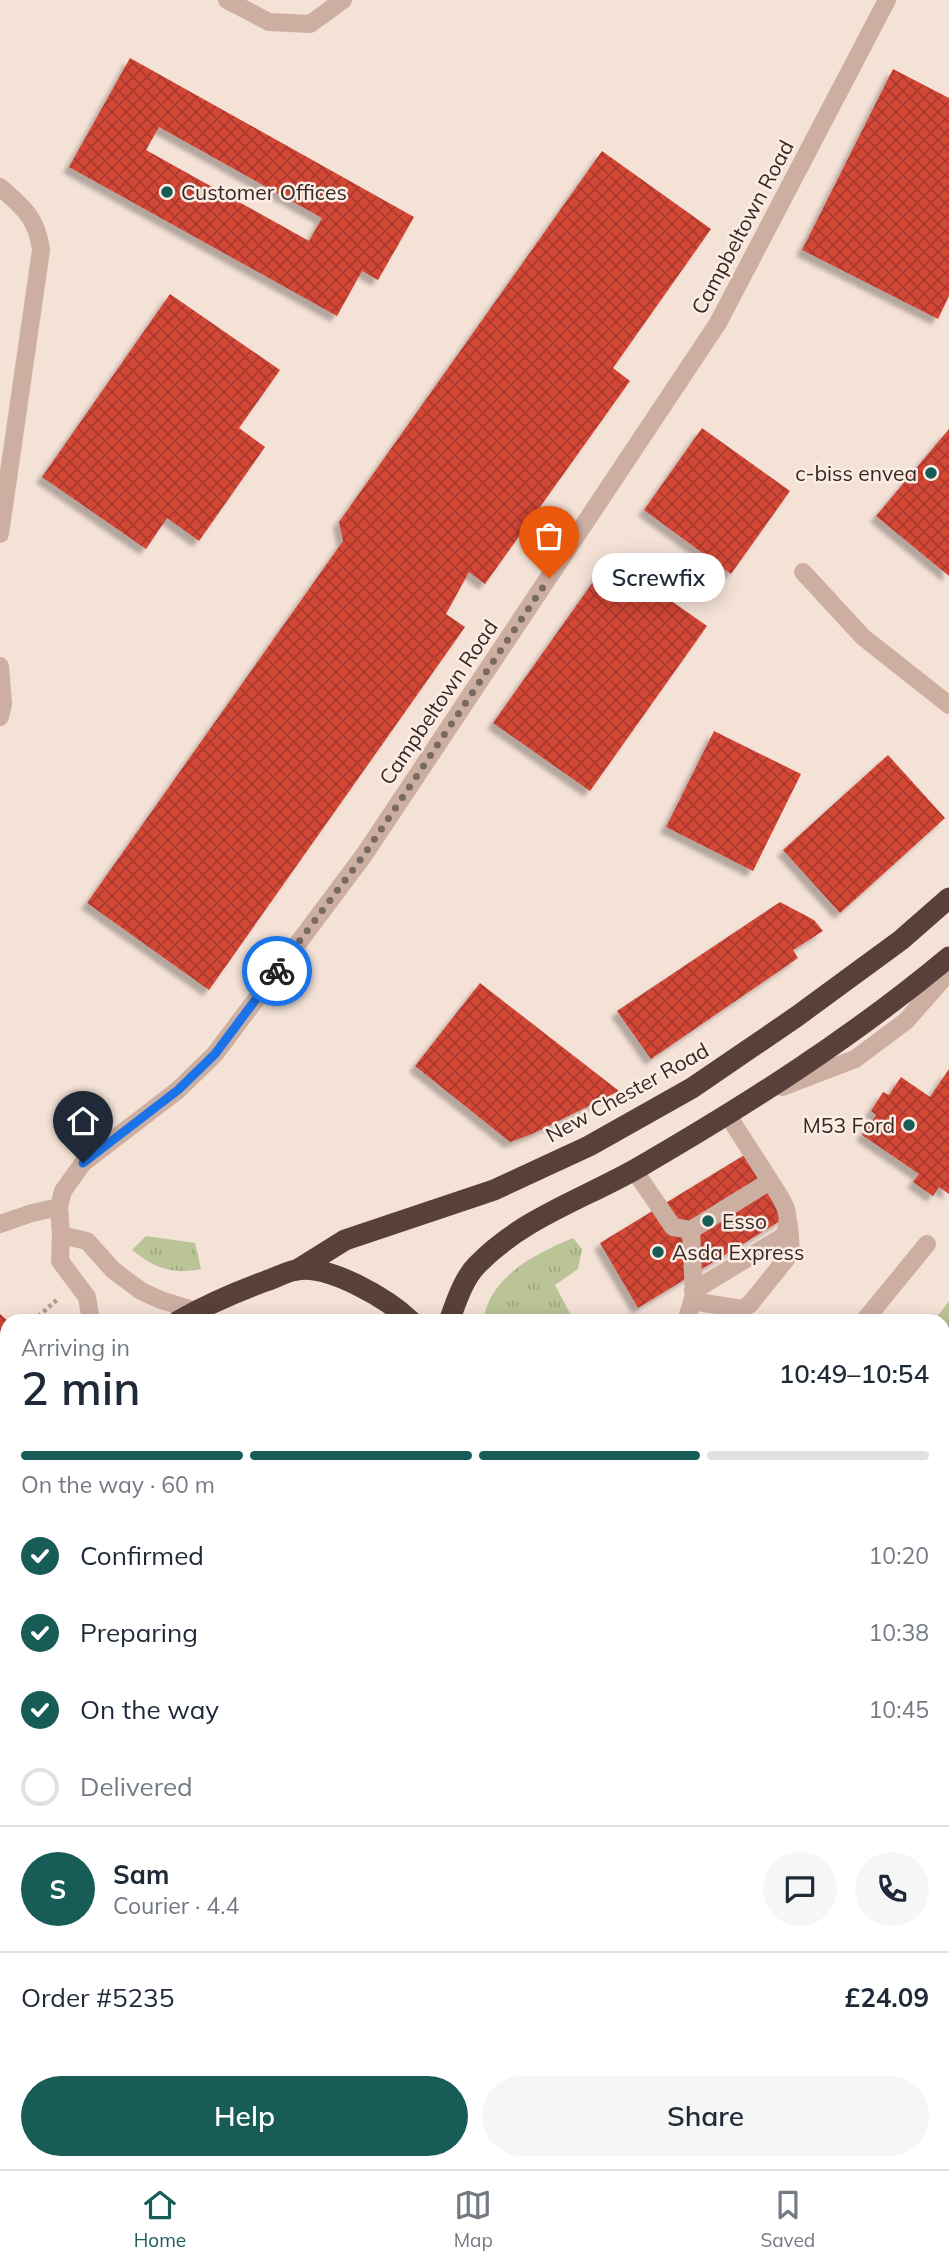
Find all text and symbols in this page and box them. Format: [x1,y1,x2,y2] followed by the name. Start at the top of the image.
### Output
[685,136,799,318] street label: Campbeltown Road
[181,179,347,205] place label: Customer Offices
[159,184,175,200] marker: Customer Offices
[795,460,917,486] place label: c-biss envea
[923,465,939,481] marker: c-biss envea
[519,506,579,578] pin
[530,517,568,555] icon: bag
[591,554,724,602] callout: Screwfix
[612,563,705,592] text: Screwfix
[373,615,503,789] street label: Campbeltown Road
[242,936,312,1006] courier
[258,952,296,990] icon: bike
[541,1036,713,1148] street label: New Chester Road
[53,1091,113,1163] pin
[64,1102,102,1140] icon: home
[803,1112,895,1138] place label: M53 Ford
[901,1117,917,1133] marker: M53 Ford
[722,1208,767,1234] place label: Esso
[700,1213,716,1229] marker: Esso
[672,1239,804,1265] place label: Asda Express
[650,1244,666,1260] marker: Asda Express
[21,1333,130,1362] text: Arriving in
[779,1357,929,1390] text: 10:49–10:54
[21,1359,140,1417] text: 2 min
[21,1470,215,1499] text: On the way · 60 m
[21,1537,59,1575] icon: check
[80,1539,204,1572] text: Confirmed
[869,1541,929,1570] text: 10:20
[21,1614,59,1652] icon: check
[80,1616,198,1649] text: Preparing
[869,1618,929,1647] text: 10:38
[21,1691,59,1729] icon: check
[80,1693,219,1726] text: On the way
[869,1695,929,1724] text: 10:45
[80,1770,193,1803] text: Delivered
[763,1852,837,1926] button: chat
[855,1852,929,1926] button: phone
[113,1858,169,1891] text: Sam
[50,1873,66,1906] text: S
[113,1891,239,1920] text: Courier · 4.4
[21,1981,174,2014] text: Order #5235
[845,1981,929,2014] text: £24.09
[21,2076,468,2156] button: Help
[482,2076,929,2156] button: Share
[134,2186,186,2252] tab: Home
[454,2186,493,2252] tab: Map
[760,2186,815,2252] tab: Saved

